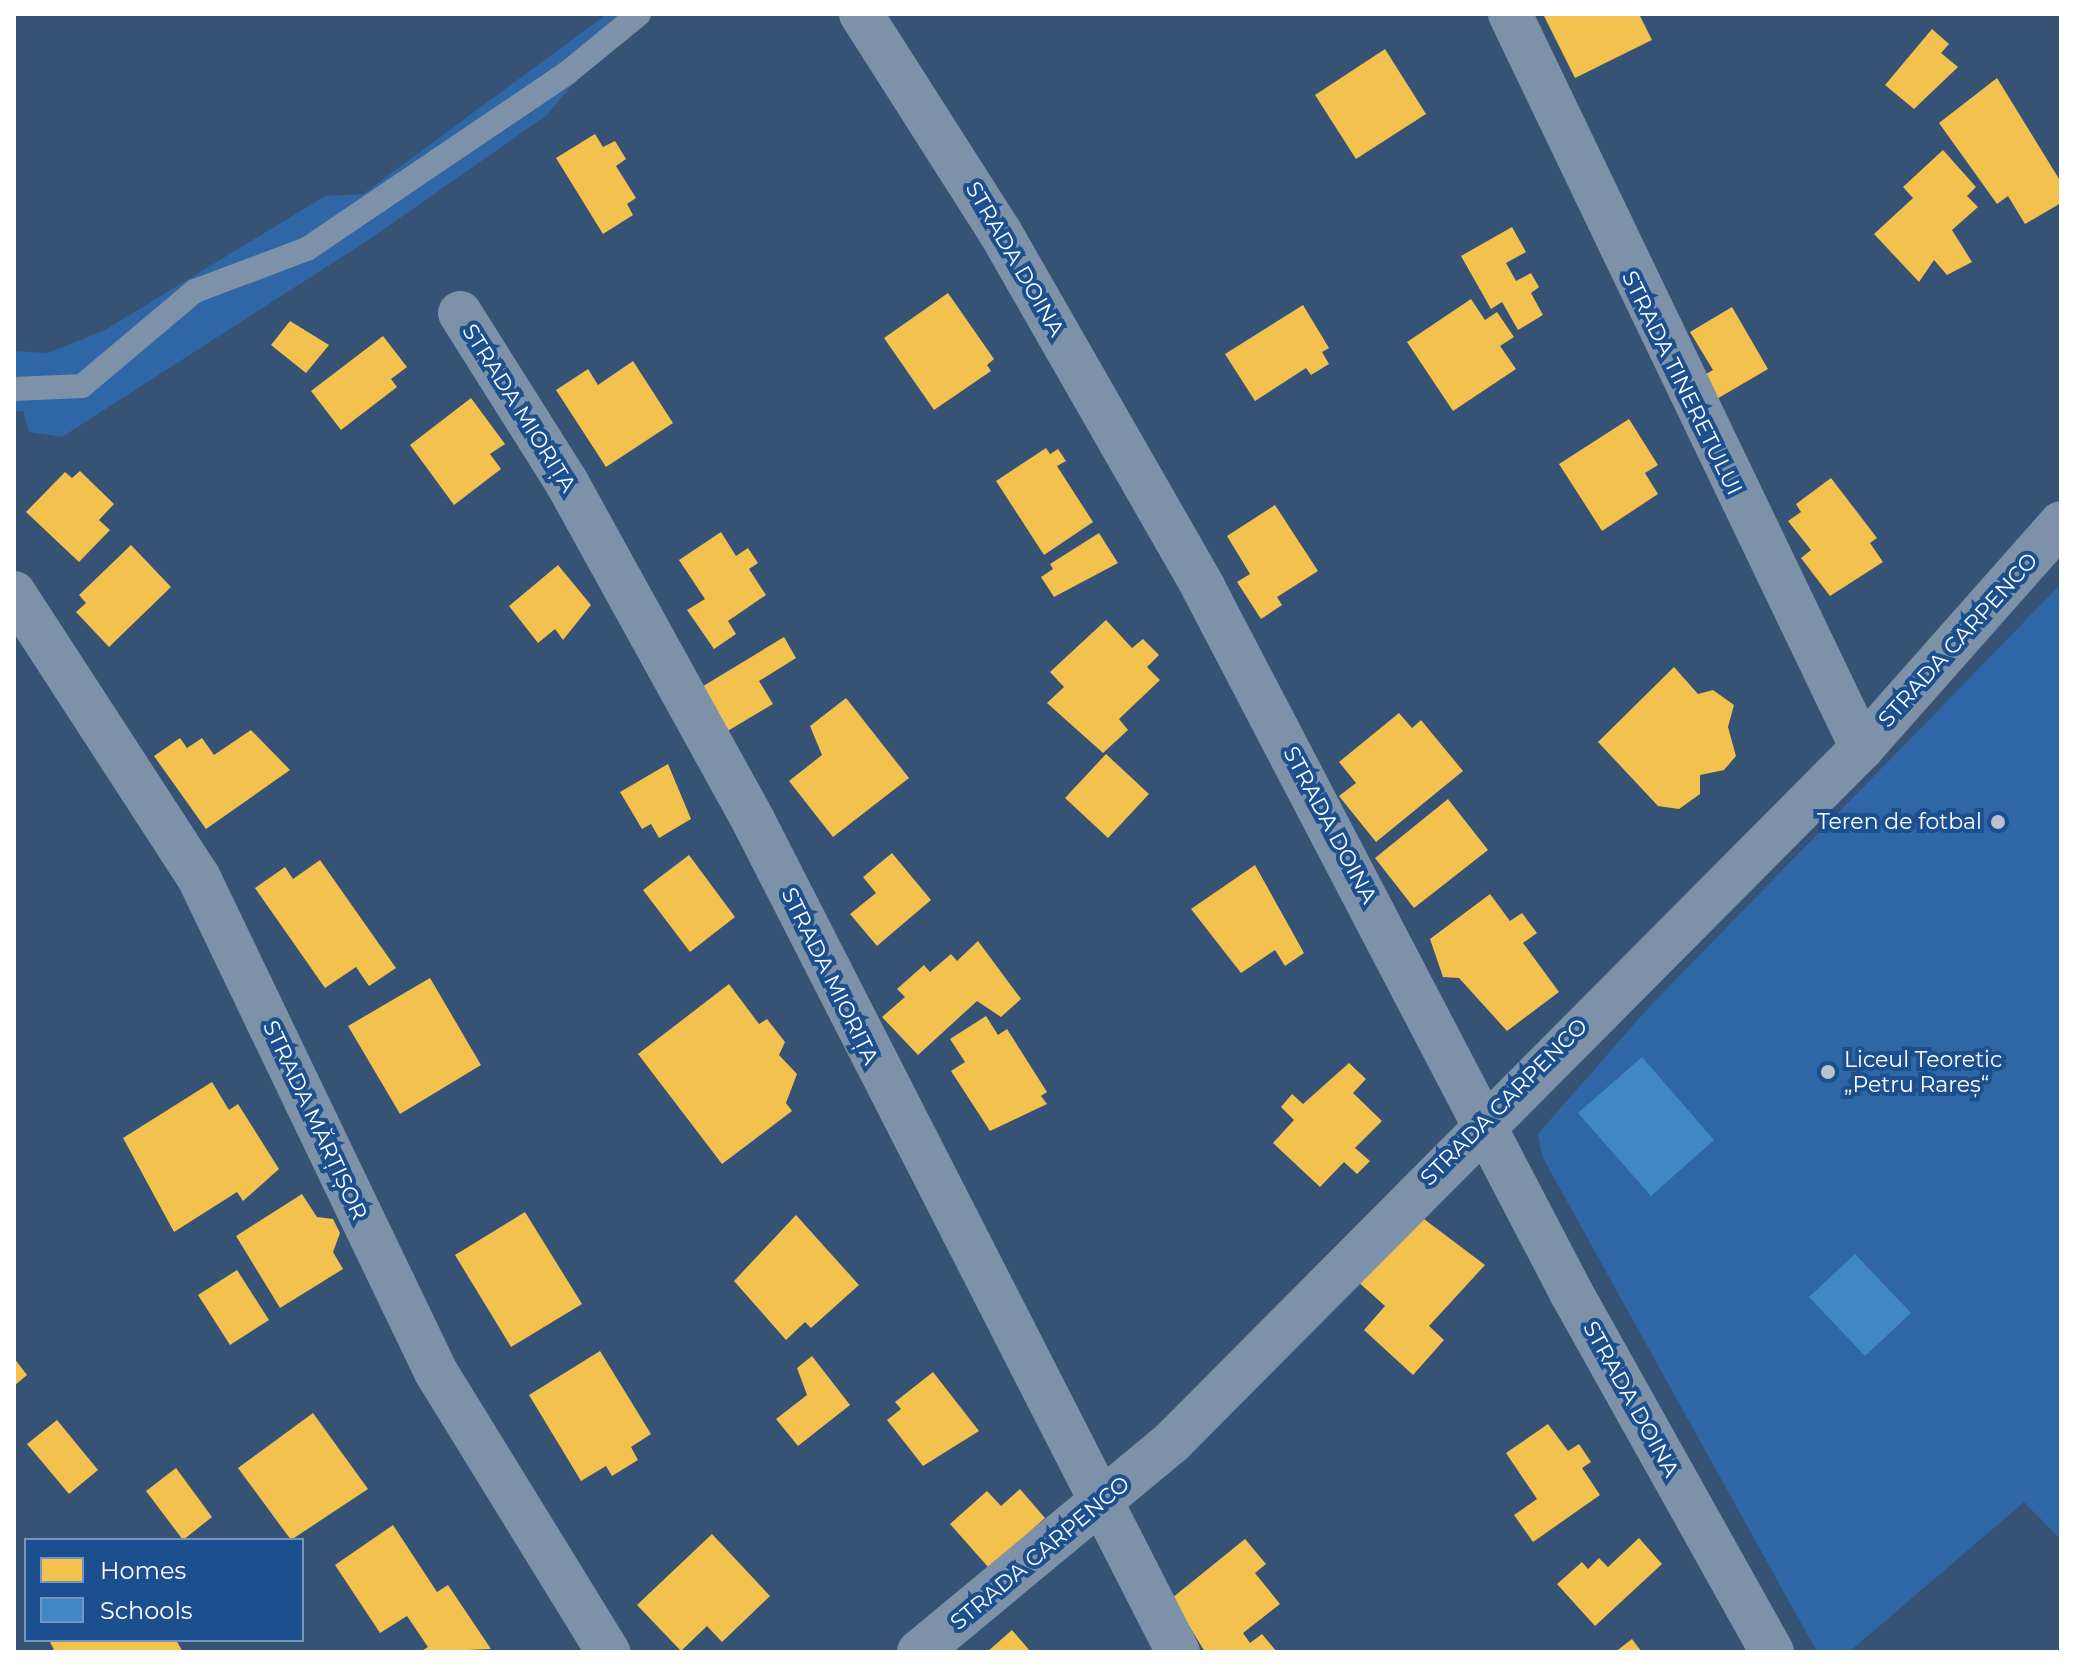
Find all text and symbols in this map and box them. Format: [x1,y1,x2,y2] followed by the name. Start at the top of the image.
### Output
[960,177,1070,341] street label: STRADA DOINA
[1616,267,1748,499] street label: STRADA TINERETULUI
[457,319,581,497] street label: STRADA MIORIȚA
[1873,547,2043,733] street label: STRADA CARPENCO
[1277,742,1383,908] street label: STRADA DOINA
[1817,809,1982,835] place label: Teren de fotbal
[1989,813,2007,831] marker: Teren de fotbal
[776,883,884,1069] street label: STRADA MIORIȚA
[1415,1013,1593,1191] street label: STRADA CARPENCO
[257,1016,373,1224] street label: STRADA MĂRȚIȘOR
[1844,1046,2002,1098] place label: Liceul Teoretic „Petru Rareș“
[1819,1063,1837,1081] marker: Liceul Teoretic „Petru Rareș“
[1577,1316,1685,1482] street label: STRADA DOINA
[945,1470,1135,1636] street label: STRADA CARPENCO
[24,1538,304,1642] legend
[100,1556,186,1585] text: Homes
[100,1596,193,1625] text: Schools

